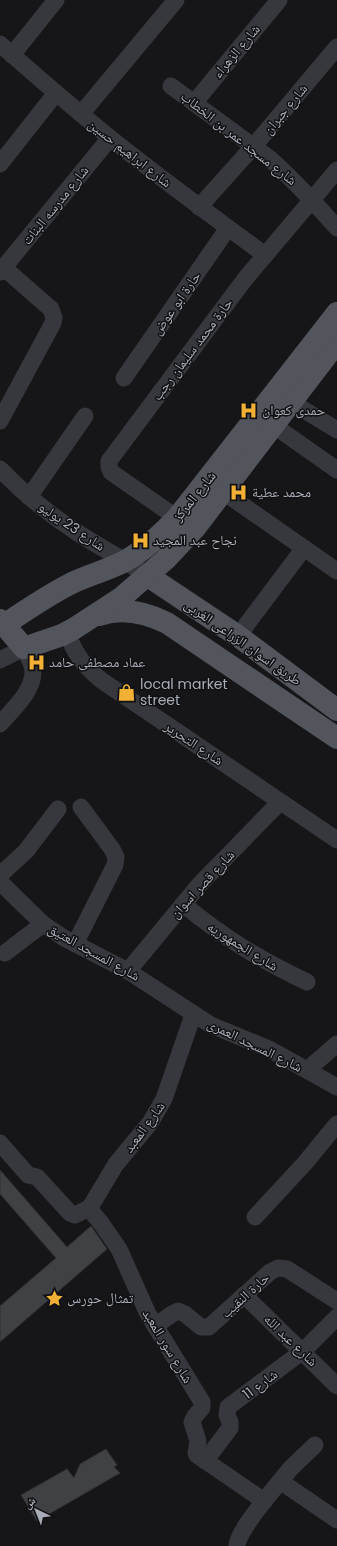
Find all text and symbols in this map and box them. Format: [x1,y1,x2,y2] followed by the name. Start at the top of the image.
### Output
[208,20,264,82] street label: شارع الزهراء
[258,79,312,139] street label: شارع جبران
[177,86,301,190] street label: شارع مسجد عمر بن الخطاب
[84,114,176,192] street label: شارع ابراهيم حسين
[17,161,93,249] street label: شارع مدرسه البنات
[147,267,205,339] street label: حارة ابو عوض
[147,293,237,404] street label: حارة محمد سليمان رجب
[239,400,259,420] hospital icon: حمدى كعوان
[262,400,326,420] place label: حمدى كعوان
[167,467,221,526] street label: شارع المركز
[229,482,249,502] hospital icon: محمد عطية
[252,482,311,502] place label: محمد عطية
[35,496,109,556] street label: شارع 23 يوليو
[130,530,150,550] hospital icon: نجاح عبد المجيد
[153,530,237,550] place label: نجاح عبد المجيد
[180,594,306,690] street label: طريق اسوان الزراعى الغربى
[26,652,46,672] hospital icon: عماد مصطفى حامد
[49,652,145,672] place label: عماد مصطفى حامد
[140,674,228,710] place label: local market street
[117,682,137,702] shop icon: local market street
[160,715,227,770] street label: شارع التحرير
[165,845,239,923] street label: شارع قصر اسوان
[204,916,282,976] street label: شارع الجمهوريه
[44,918,144,986] street label: شارع المسجد العتيق
[204,1013,306,1077] street label: شارع المسجد العمرى
[119,1097,169,1157] street label: شارع المعبد
[216,1268,274,1322] street label: حارة النقيب
[44,1288,64,1308] place icon: تمثال حورس
[67,1288,133,1308] place label: تمثال حورس
[138,1305,198,1387] street label: شارع سور المعبد
[260,1309,322,1371] street label: شارع عبد الله
[238,1364,282,1404] street label: شارع 11
[16,1490,56,1530] north arrow
[19,1493,39,1513] text: ش

